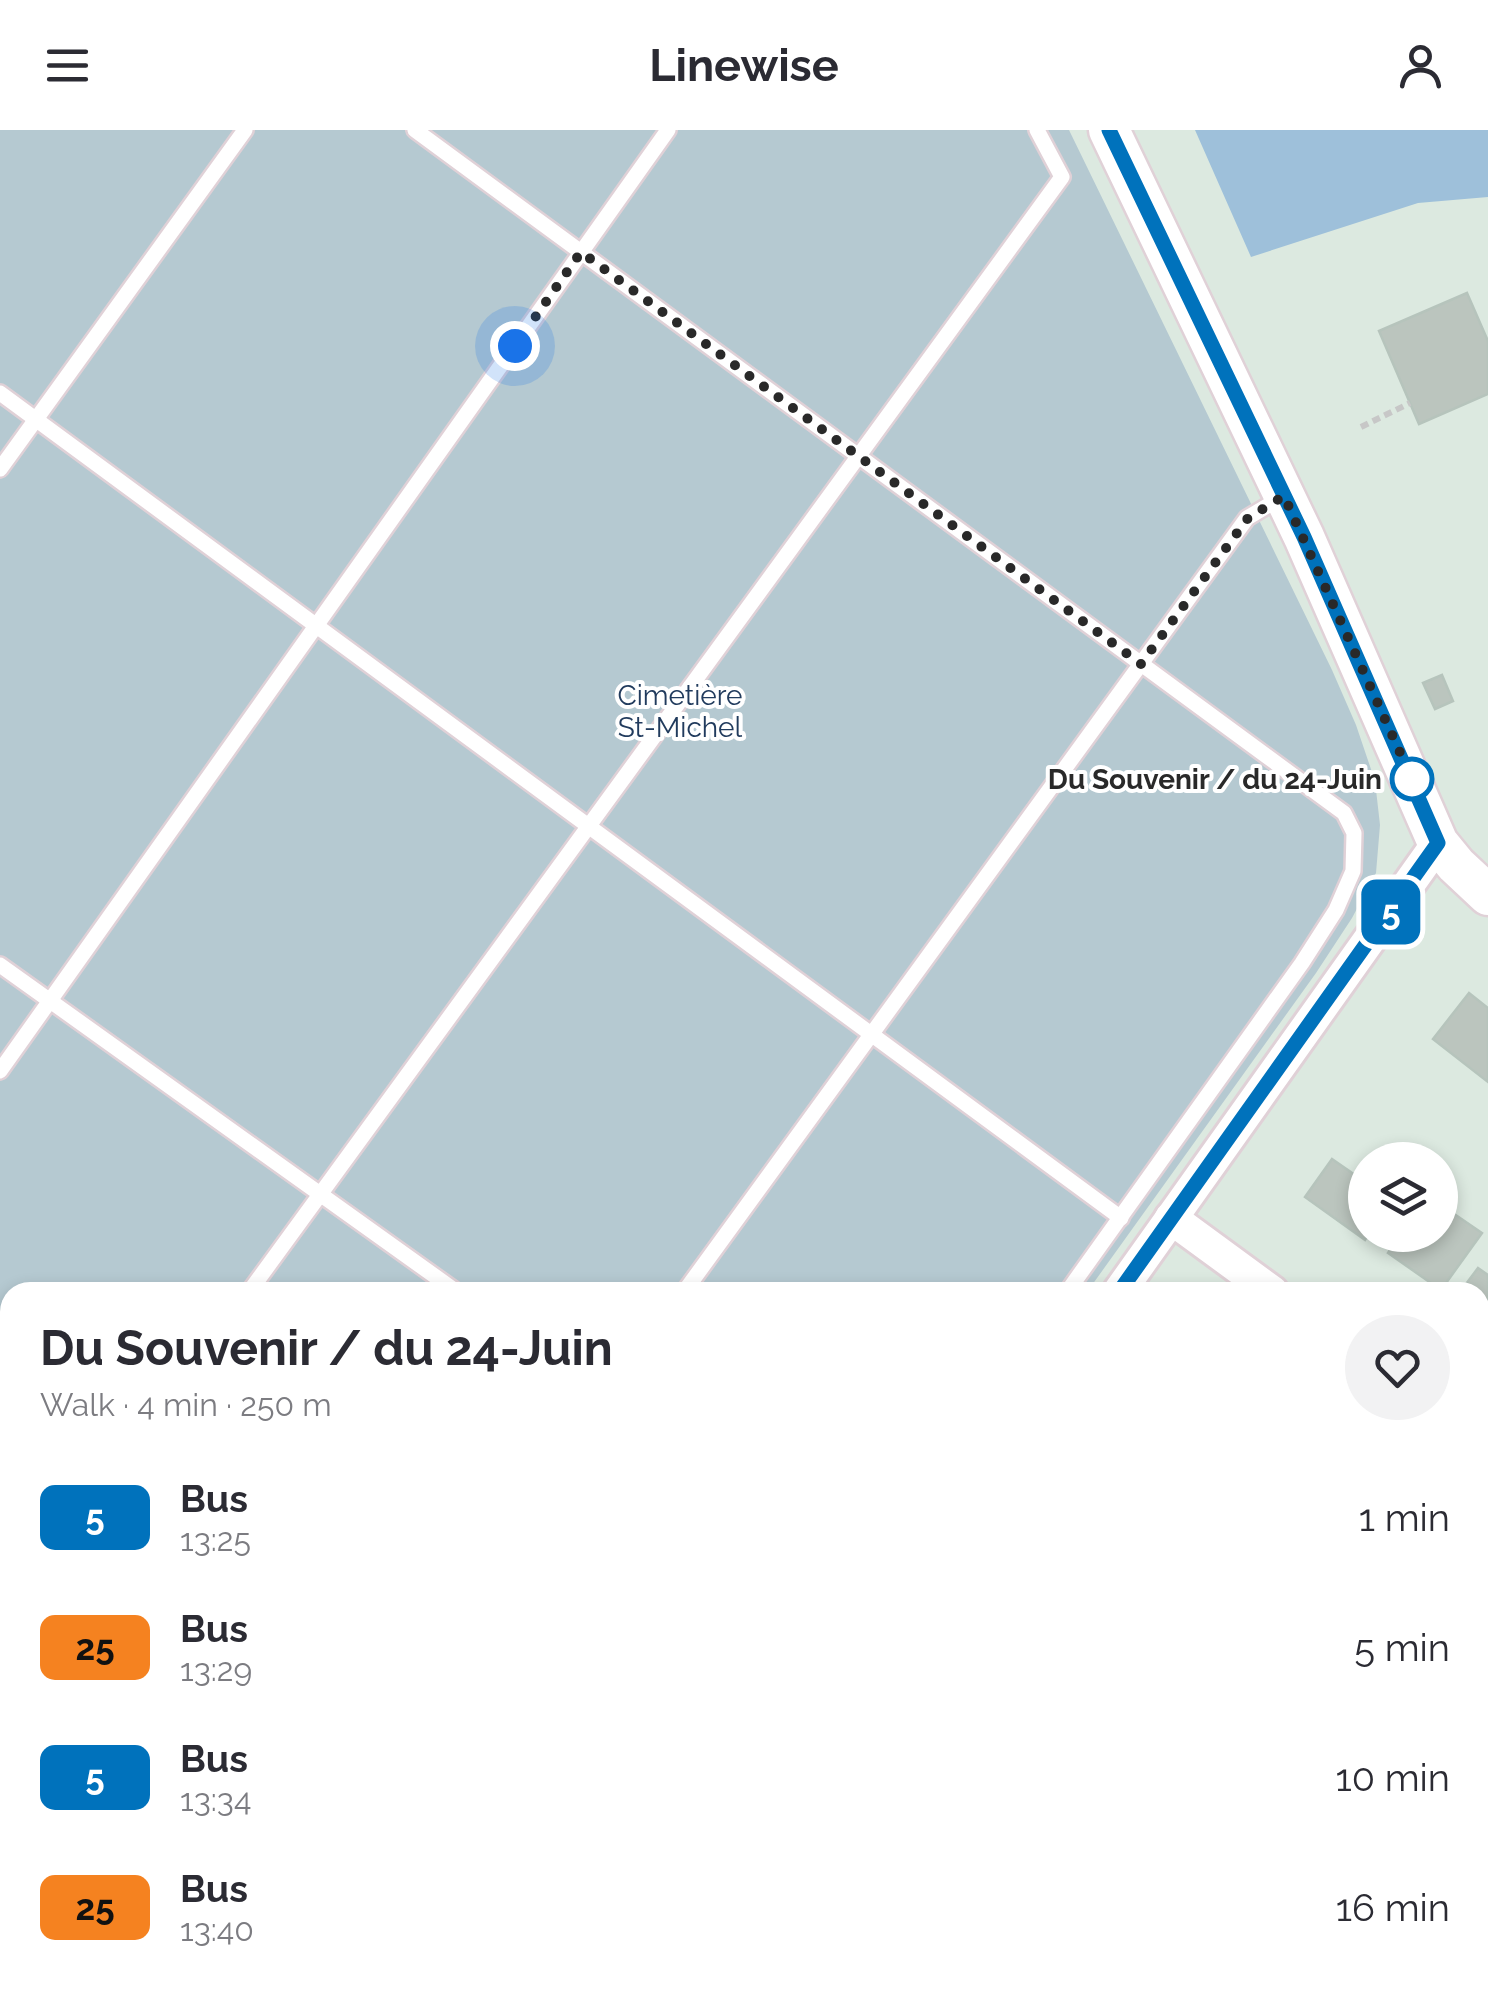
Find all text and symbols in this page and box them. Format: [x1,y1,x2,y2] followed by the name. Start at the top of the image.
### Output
[40,38,95,93] icon: menu
[1393,38,1448,93] icon: person
[649,39,839,92] text: Linewise
[490,321,540,371] your location
[617,679,743,744] park label: Cimetière St-Michel
[1391,758,1433,800] marker: Du Souvenir / du 24-Juin
[1048,763,1382,796] place label: Du Souvenir / du 24-Juin
[1358,880,1424,944] line badge: 5
[1381,892,1401,933] text: 5
[1348,1142,1458,1252] map controls
[1348,1142,1458,1252] button: layers
[1345,1315,1450,1420] button: heart
[40,1320,613,1376] text: Du Souvenir / du 24-Juin
[40,1386,332,1423] text: Walk · 4 min · 250 m
[180,1476,248,1521] text: Bus
[1359,1495,1450,1540] text: 1 min
[85,1497,105,1538] text: 5
[180,1521,251,1558] text: 13:25
[180,1606,248,1651] text: Bus
[1354,1625,1450,1670] text: 5 min
[75,1627,115,1668] text: 25
[180,1651,252,1688] text: 13:29
[180,1736,248,1781] text: Bus
[1335,1755,1450,1800] text: 10 min
[85,1757,105,1798] text: 5
[180,1781,251,1818] text: 13:34
[180,1866,248,1911] text: Bus
[1336,1885,1450,1930] text: 16 min
[75,1887,115,1928] text: 25
[180,1911,254,1948] text: 13:40

